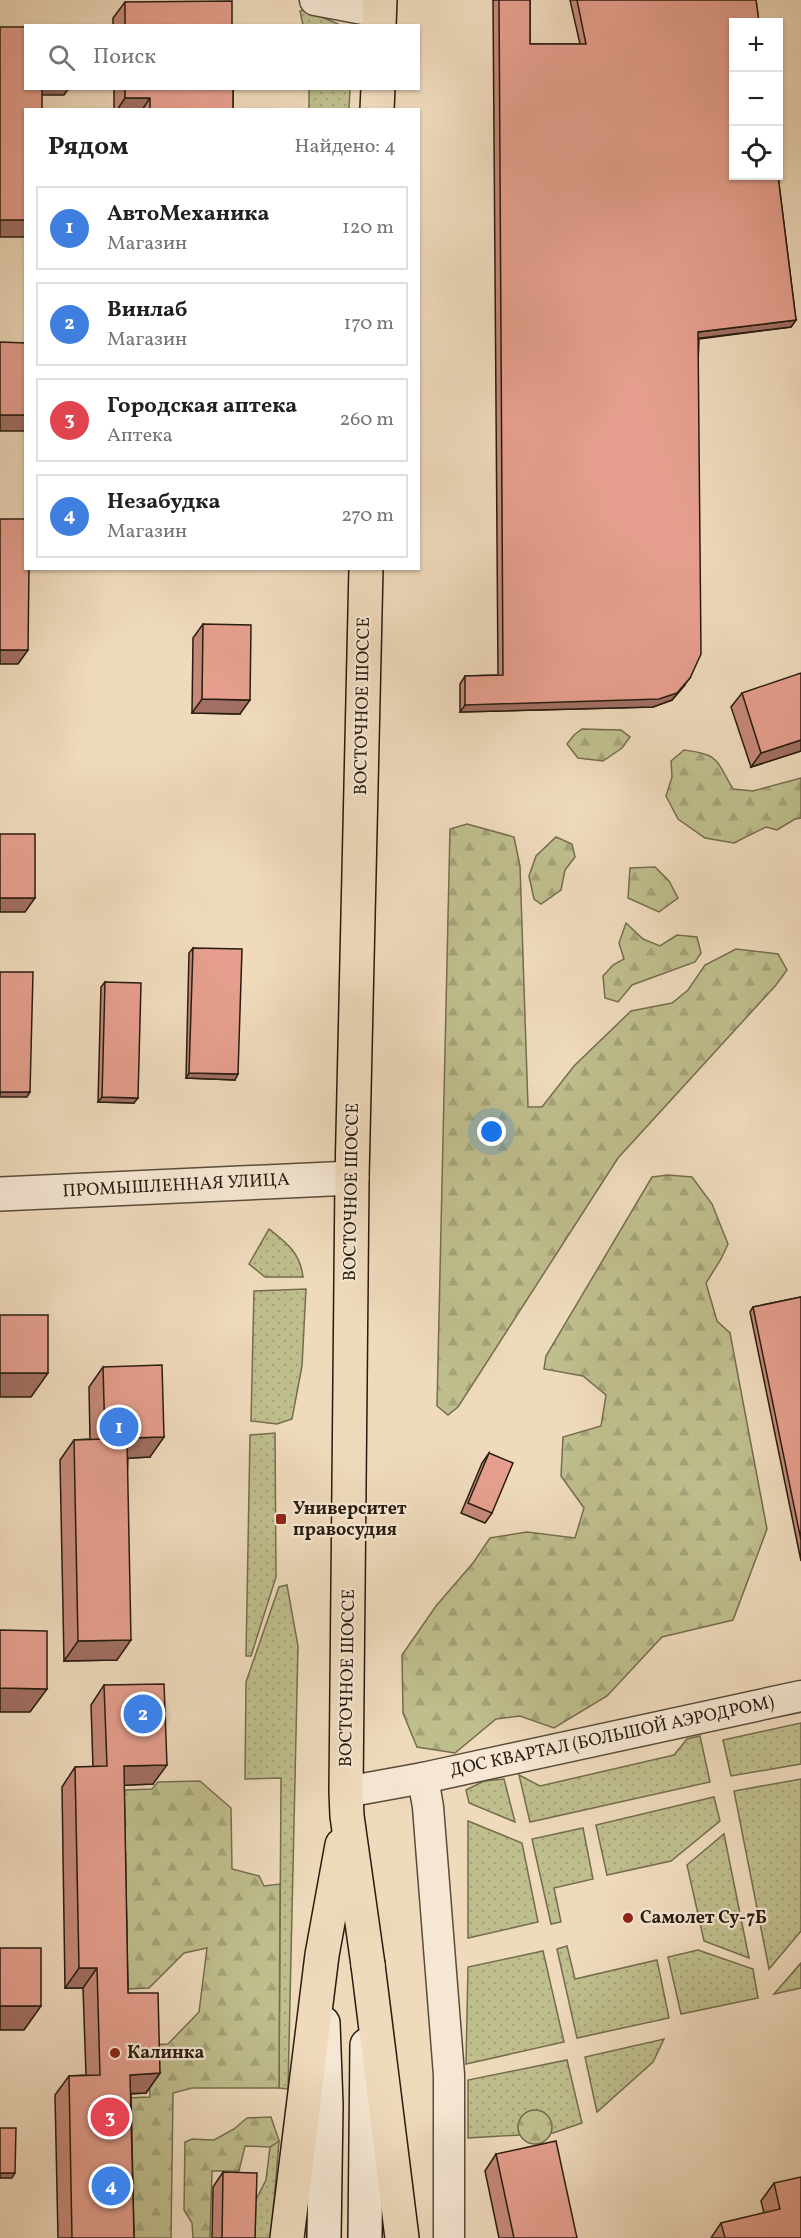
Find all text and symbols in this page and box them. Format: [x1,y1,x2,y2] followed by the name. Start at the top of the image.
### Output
[729,18,783,180] map controls
[729,18,783,72] button: +
[24,24,420,90] search box
[45,41,78,74] icon: search
[93,42,156,73] text: Поиск
[729,72,783,126] button: −
[729,126,783,180] button: locate
[48,129,128,165] text: Рядом
[295,133,396,161] text: Найдено: 4
[107,199,269,230] text: АвтоМеханика
[65,214,74,242] text: 1
[342,214,394,242] text: 120 m
[107,230,187,258] text: Магазин
[107,295,188,326] text: Винлаб
[64,310,75,338] text: 2
[344,310,394,338] text: 170 m
[107,326,187,354] text: Магазин
[107,391,297,422] text: Городская аптека
[64,406,75,434] text: 3
[339,406,394,434] text: 260 m
[107,422,173,450] text: Аптека
[107,487,220,518] text: Незабудка
[63,502,76,530] text: 4
[341,502,394,530] text: 270 m
[107,518,187,546] text: Магазин
[349,616,377,795] street label: ВОСТОЧНОЕ ШОССЕ
[338,1102,366,1281] street label: ВОСТОЧНОЕ ШОССЕ
[477,1117,506,1146] your location
[62,1168,291,1204] street label: ПРОМЫШЛЕННАЯ УЛИЦА
[100,1404,138,1450] pin: 1
[293,1497,407,1543] place label: Университет правосудия
[274,1512,288,1526] marker: Университет правосудия
[334,1588,362,1767] street label: ВОСТОЧНОЕ ШОССЕ
[448,1690,776,1784] street label: ДОС КВАРТАЛ (БОЛЬШОЙ АЭРОДРОМ)
[124,1692,162,1736] pin: 2
[640,1906,767,1931] place label: Самолет Су-7Б
[621,1911,635,1925] marker: Самолет Су-7Б
[127,2041,205,2066] place label: Калинка
[108,2046,122,2060] marker: Калинка
[90,2094,130,2140] pin: 3
[92,2164,130,2208] pin: 4

